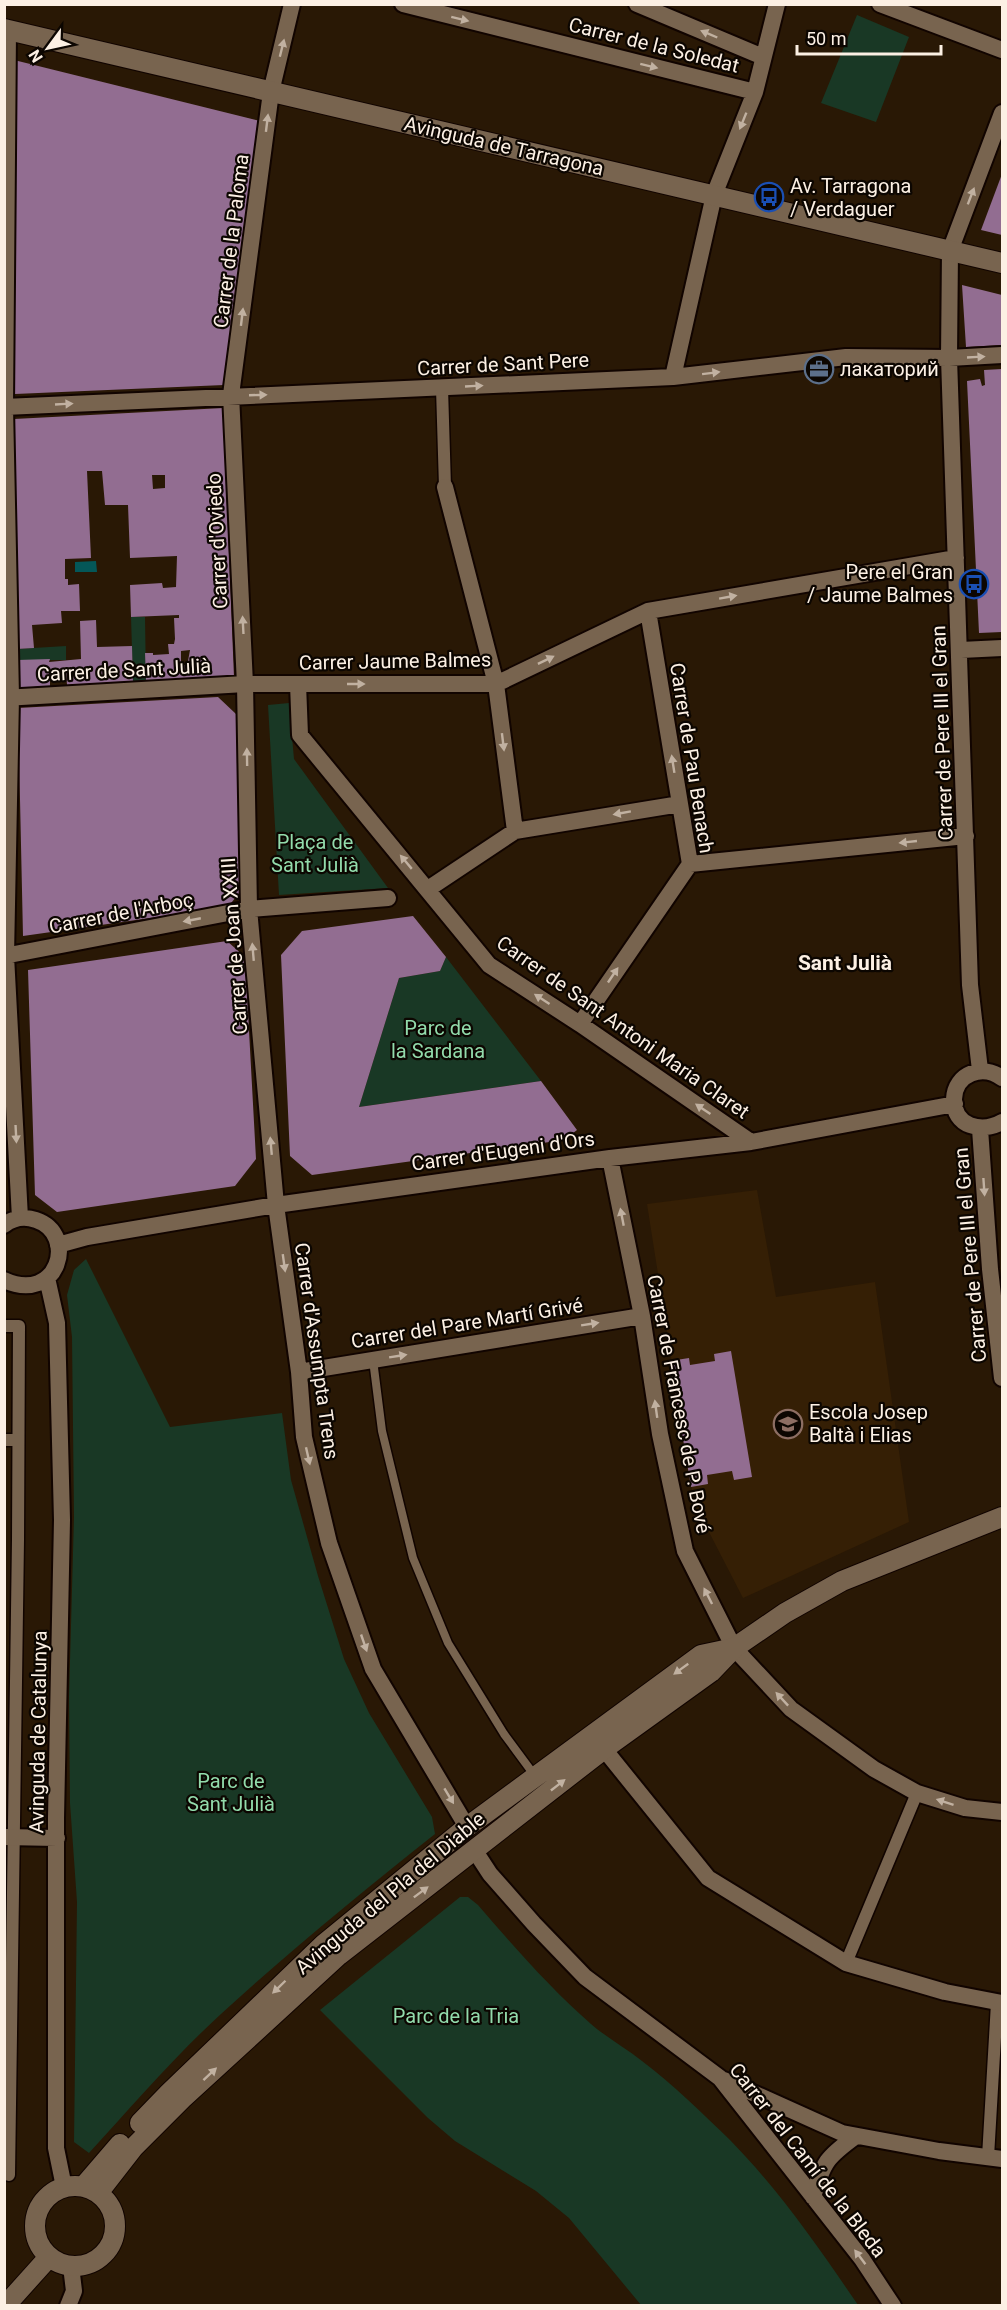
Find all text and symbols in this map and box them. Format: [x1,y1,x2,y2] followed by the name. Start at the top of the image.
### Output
[566,12,742,78] street label: Carrer de la Soledat
[451,14,469,24] one-way arrow
[18,18,78,78] north arrow
[797,18,941,56] scale bar
[806,28,846,49] text: 50 m
[699,29,717,39] one-way arrow
[277,39,287,57] one-way arrow
[25,46,47,66] text: N
[640,61,658,71] one-way arrow
[402,111,606,181] street label: Avinguda de Tarragona
[738,112,748,130] one-way arrow
[263,114,272,133] one-way arrow
[208,153,254,329] street label: Carrer de la Paloma
[790,174,911,221] place label: Av. Tarragona / Verdaguer
[753,181,785,213] bus stop icon: Av. Tarragona / Verdaguer
[966,187,976,205] one-way arrow
[237,307,246,326] one-way arrow
[416,348,590,380] street label: Carrer de Sant Pere
[966,352,985,361] one-way arrow
[803,353,835,385] office icon: лакаторий
[840,357,939,381] place label: лакаторий
[701,368,720,378] one-way arrow
[465,382,484,391] one-way arrow
[249,390,268,399] one-way arrow
[54,399,73,409] one-way arrow
[201,472,233,610] street label: Carrer d'Oviedo
[807,560,953,607] place label: Pere el Gran / Jaume Balmes
[958,568,990,600] bus stop icon: Pere el Gran / Jaume Balmes
[719,592,738,601] one-way arrow
[238,616,247,635] one-way arrow
[926,625,958,841] street label: Carrer de Pere III el Gran
[299,647,491,675] street label: Carrer Jaume Balmes
[36,653,212,687] street label: Carrer de Sant Julià
[537,655,554,664] one-way arrow
[665,661,719,855] street label: Carrer de Pau Benach
[347,679,366,689] one-way arrow
[499,732,508,751] one-way arrow
[242,748,251,767] one-way arrow
[668,755,677,774] one-way arrow
[612,809,631,818] one-way arrow
[271,830,359,877] park label: Plaça de Sant Julià
[899,837,918,847] one-way arrow
[399,854,412,870] one-way arrow
[216,857,252,1035] street label: Carrer de Joan XXIII
[47,887,195,939] street label: Carrer de l'Arboç
[182,916,201,925] one-way arrow
[492,930,754,1124] street label: Carrer de Sant Antoni Maria Claret
[248,943,258,962] one-way arrow
[798,951,892,975] district label: Sant Julià
[607,968,619,984] one-way arrow
[534,994,550,1005] one-way arrow
[391,1016,485,1063] park label: Parc de la Sardana
[695,1103,711,1115] one-way arrow
[11,1124,20,1143] one-way arrow
[410,1126,596,1176] street label: Carrer d'Eugeni d'Ors
[266,1137,276,1156] one-way arrow
[949,1147,991,1363] street label: Carrer de Pere III el Gran
[979,1178,989,1197] one-way arrow
[617,1208,626,1227] one-way arrow
[290,1241,344,1461] street label: Carrer d'Assumpta Trens
[279,1253,288,1272] one-way arrow
[642,1273,716,1535] street label: Carrer de Francesc de P. Bové
[349,1293,585,1353] street label: Carrer del Pare Martí Grivé
[581,1320,600,1329] one-way arrow
[389,1351,408,1360] one-way arrow
[651,1400,660,1419] one-way arrow
[809,1400,928,1447] place label: Escola Josep Baltà i Elias
[772,1408,804,1440] school or university icon: Escola Josep Baltà i Elias
[304,1447,314,1465] one-way arrow
[703,1587,713,1604] one-way arrow
[24,1630,52,1834] street label: Avinguda de Catalunya
[359,1634,369,1652] one-way arrow
[673,1663,689,1675] one-way arrow
[775,1692,789,1706] one-way arrow
[187,1769,275,1816] park label: Parc de Sant Julià
[551,1780,566,1792] one-way arrow
[443,1788,454,1804] one-way arrow
[936,1797,954,1806] one-way arrow
[290,1807,490,1979] street label: Avinguda del Pla del Diable
[413,1886,429,1899] one-way arrow
[272,1980,286,1994] one-way arrow
[393,2004,519,2028] park label: Parc de la Tria
[725,2058,891,2262] street label: Carrer del Camí de la Bleda
[202,2067,217,2081] one-way arrow
[854,2250,866,2266] one-way arrow

